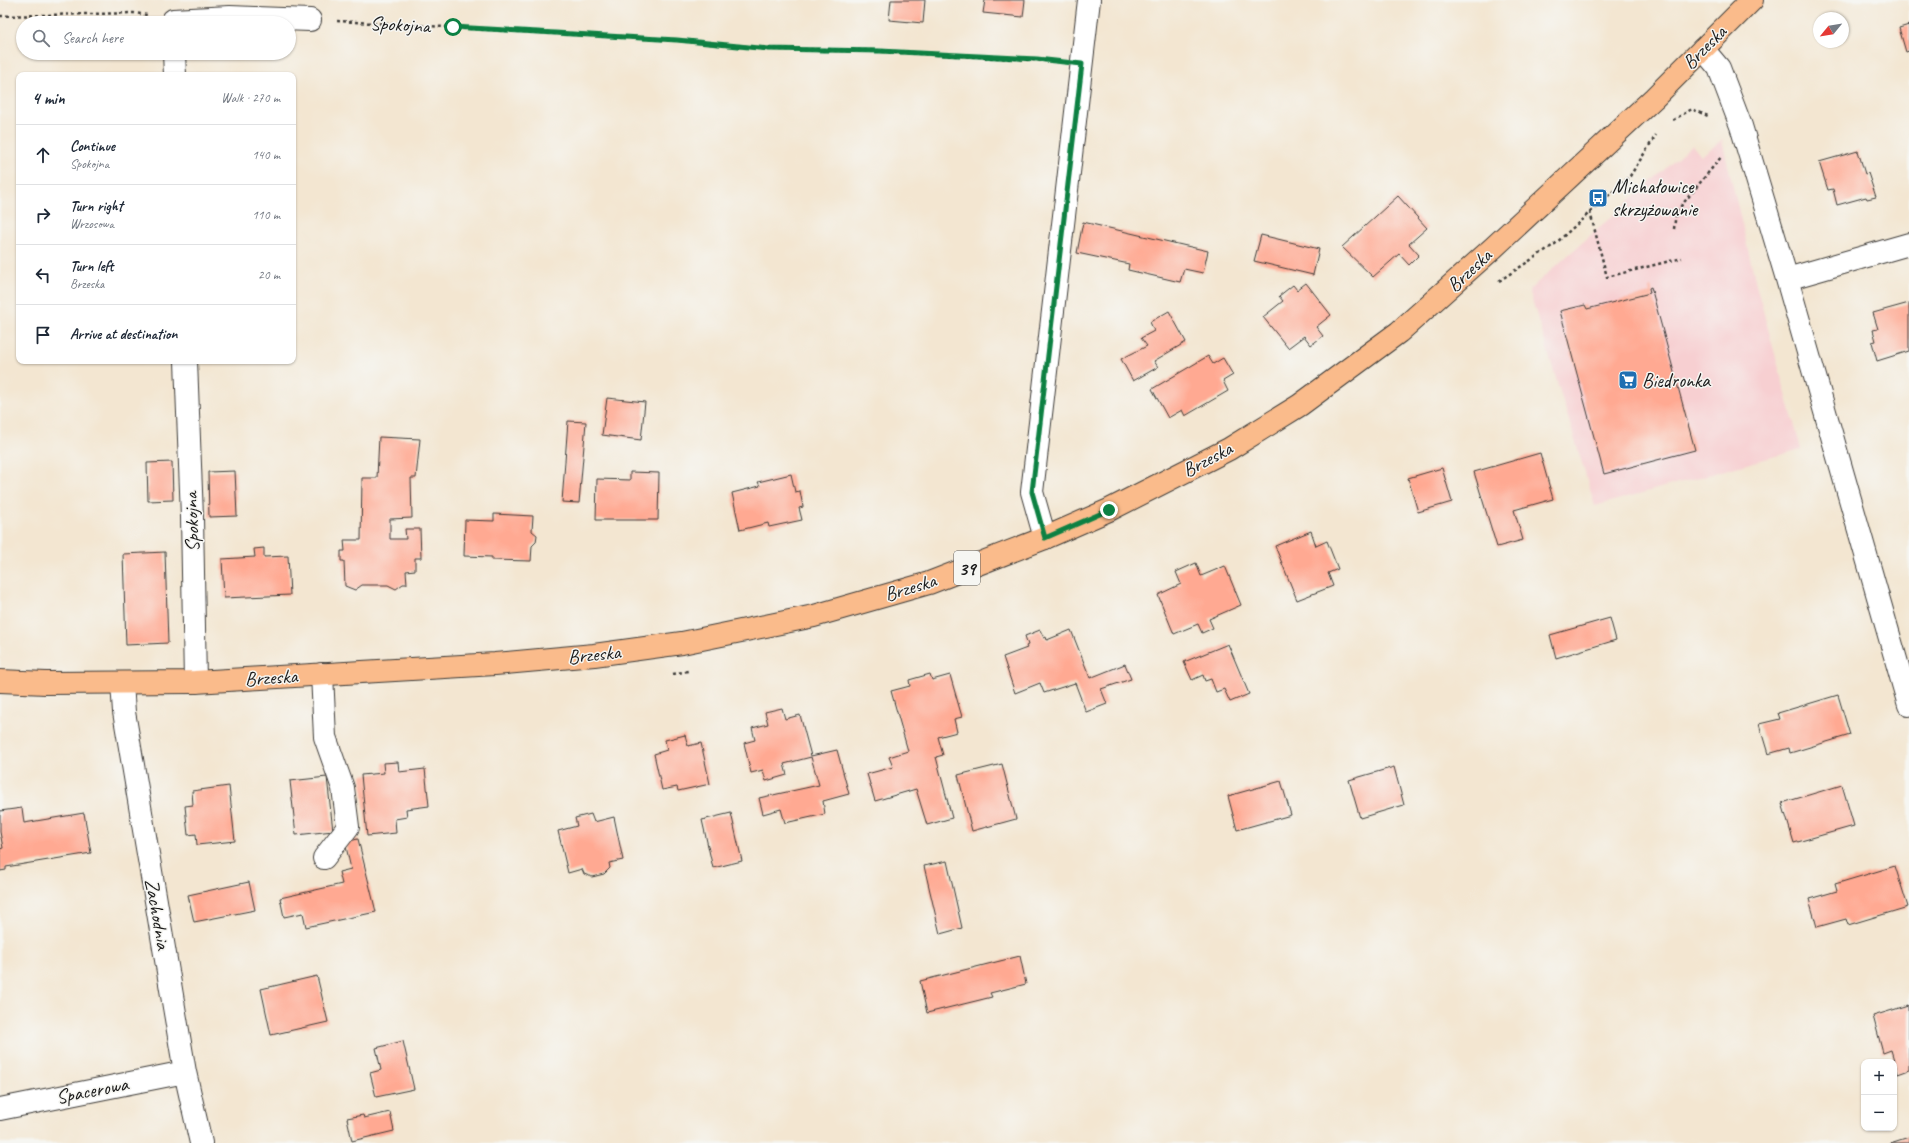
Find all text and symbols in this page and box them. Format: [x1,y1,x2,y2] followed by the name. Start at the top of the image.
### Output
[369,10,432,39] street label: Spokojna
[1813,12,1849,48] north arrow
[16,16,296,60] search box
[444,18,462,36] route start
[1677,19,1733,75] street label: Brzeska
[30,27,52,49] icon: search
[62,29,123,48] text: Search here
[32,88,65,109] text: 4 min
[221,90,280,106] text: Walk · 270 m
[70,137,115,156] text: Continue
[32,144,54,166] icon: ahead
[252,147,280,163] text: 140 m
[70,156,109,172] text: Spokojna
[1612,174,1699,222] place label: Michałowice skrzyżowanie
[1587,187,1609,209] bus stop icon: Michałowice skrzyżowanie
[70,197,123,216] text: Turn right
[32,204,54,226] icon: right
[252,207,280,223] text: 110 m
[70,216,114,232] text: Wrzosowa
[1442,242,1499,297] street label: Brzeska
[70,257,113,276] text: Turn left
[32,264,54,286] icon: left
[258,267,280,283] text: 20 m
[70,276,104,292] text: Brzeska
[32,324,54,346] icon: arrive
[70,325,177,344] text: Arrive at destination
[1642,368,1711,393] place label: Biedronka
[1617,369,1639,391] supermarket icon: Biedronka
[1178,435,1238,483] street label: Brzeska
[178,490,205,552] street label: Spokojna
[1100,501,1118,519] route end
[954,551,980,585] road number: 39
[881,567,941,607] street label: Brzeska
[567,639,623,670] street label: Brzeska
[244,663,300,692] street label: Brzeska
[139,877,176,953] street label: Zachodnia
[1861,1059,1897,1131] map controls
[1861,1059,1897,1095] button: +
[54,1071,131,1110] street label: Spacerowa
[1861,1095,1897,1131] button: −

